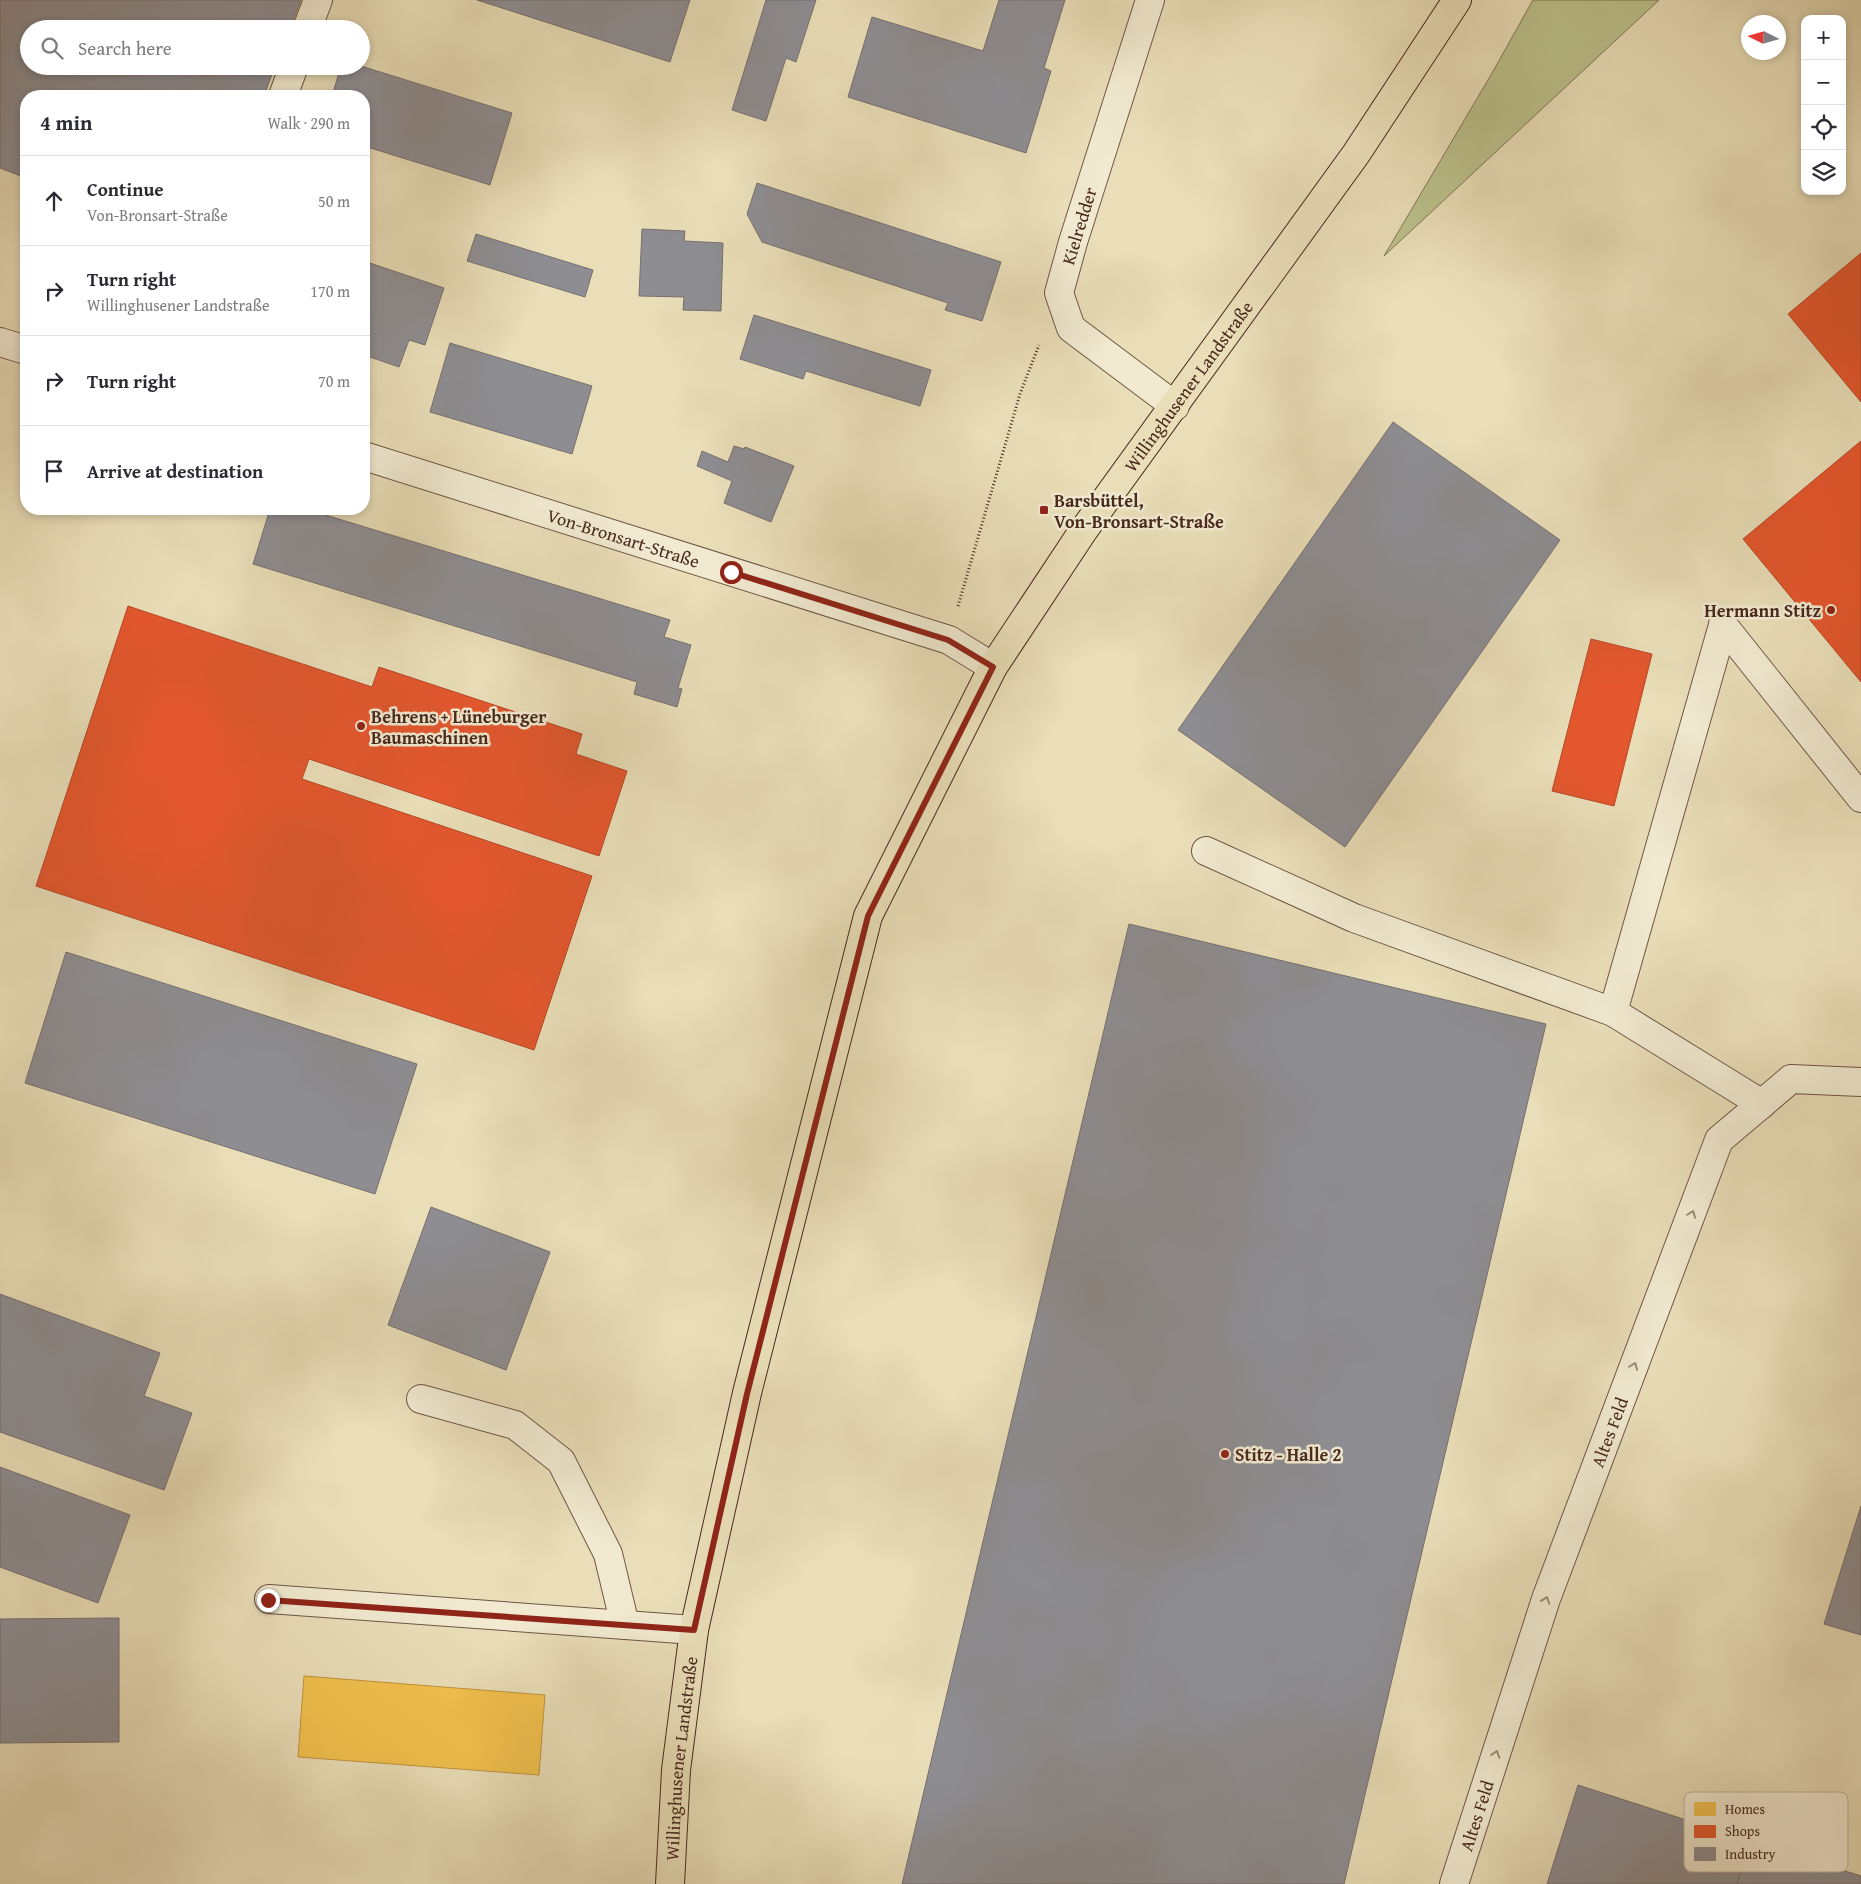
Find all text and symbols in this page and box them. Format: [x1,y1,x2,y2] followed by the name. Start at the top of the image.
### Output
[1741,15,1786,60] north arrow
[1801,15,1846,195] map controls
[1801,15,1846,60] button: +
[20,20,370,75] search box
[38,34,66,62] icon: search
[78,34,172,62] text: Search here
[1801,60,1846,105] button: −
[1801,105,1846,150] button: locate
[40,107,92,138] text: 4 min
[267,111,350,135] text: Walk · 290 m
[1801,150,1846,195] button: layers
[87,175,164,203] text: Continue
[1054,183,1104,268] street label: Kielredder
[40,187,68,215] icon: ahead
[318,189,350,213] text: 50 m
[87,203,228,227] text: Von-Bronsart-Straße
[87,265,176,293] text: Turn right
[40,277,68,305] icon: right
[310,279,350,303] text: 170 m
[87,293,269,317] text: Willinghusener Landstraße
[1117,295,1259,477] street label: Willinghusener Landstraße
[40,367,68,395] icon: right
[87,367,176,395] text: Turn right
[318,369,350,393] text: 70 m
[40,457,68,485] icon: arrive
[87,457,263,485] text: Arrive at destination
[1054,487,1224,535] place label: Barsbüttel, Von-Bronsart-Straße
[544,501,703,574] street label: Von-Bronsart-Straße
[1038,504,1050,516] marker: Barsbüttel, Von-Bronsart-Straße
[720,561,743,584] route start
[1704,597,1821,624] place label: Hermann Stitz
[1825,604,1837,616] marker: Hermann Stitz
[371,703,547,751] place label: Behrens + Lüneburger Baumaschinen
[355,720,367,732] marker: Behrens + Lüneburger Baumaschinen
[1685,1210,1696,1219] one-way arrow
[1628,1362,1638,1371] one-way arrow
[1583,1393,1635,1471] street label: Altes Feld
[1235,1441,1342,1468] place label: Stitz - Halle 2
[1219,1448,1231,1460] marker: Stitz - Halle 2
[257,1589,280,1612] route end
[1540,1596,1550,1605] one-way arrow
[658,1655,704,1861] street label: Willinghusener Landstraße
[1490,1751,1500,1759] one-way arrow
[1452,1776,1500,1854] street label: Altes Feld
[1684,1792,1848,1872] legend
[1725,1799,1765,1819] text: Homes
[1725,1821,1760,1841] text: Shops
[1725,1844,1775,1864] text: Industry

